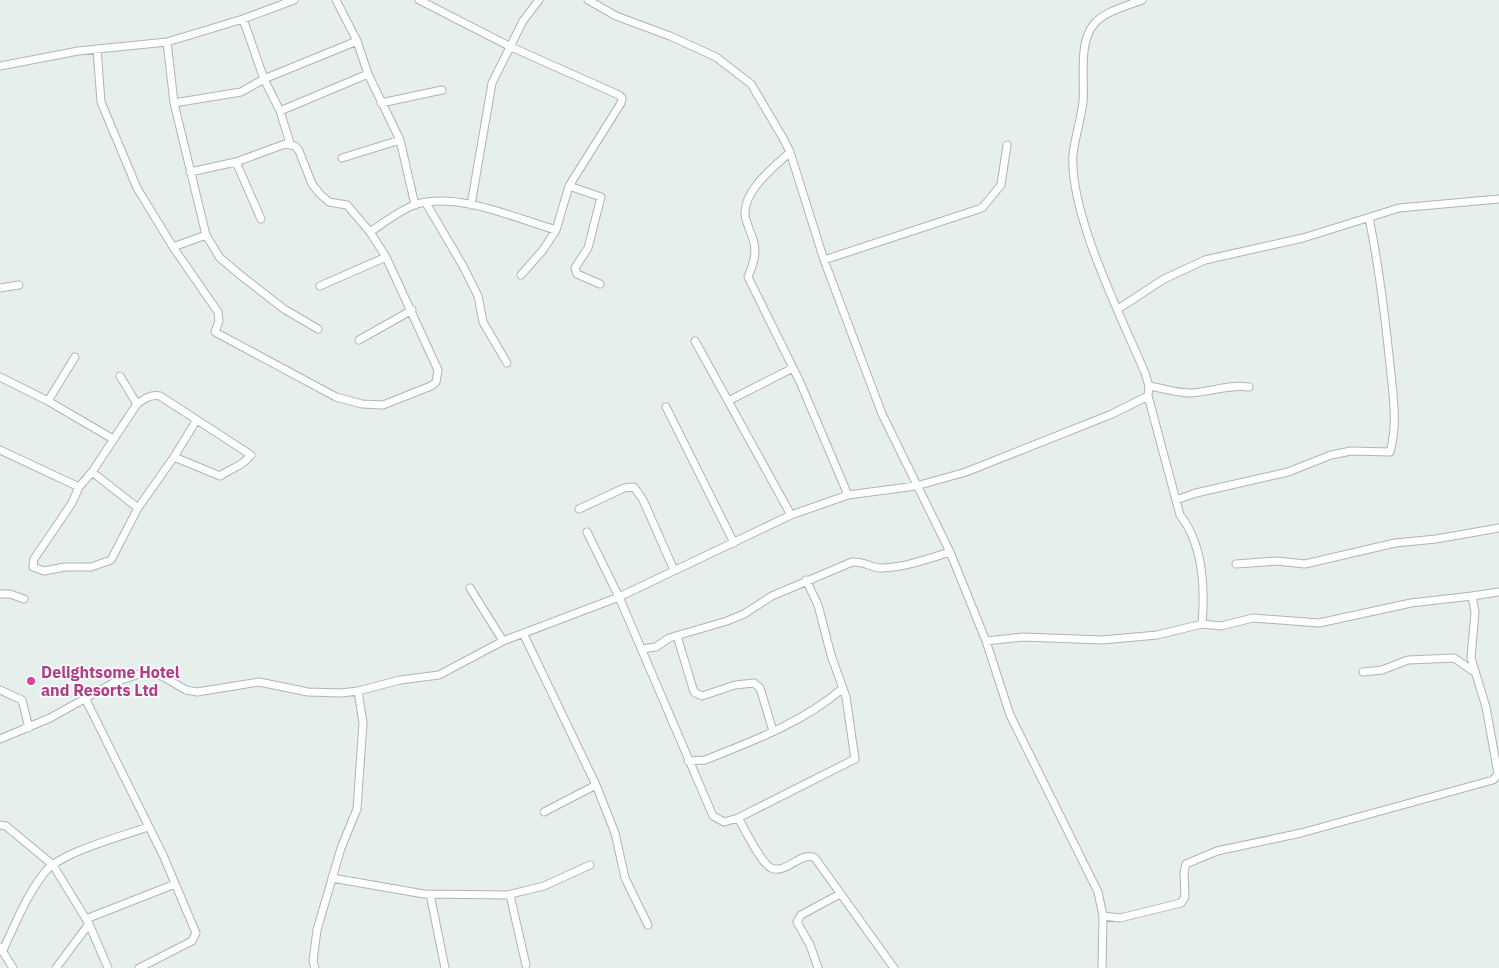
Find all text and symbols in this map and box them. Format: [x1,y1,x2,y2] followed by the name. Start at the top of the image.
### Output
[41,662,180,700] place label: Delightsome Hotel and Resorts Ltd
[25,675,37,687] marker: Delightsome Hotel and Resorts Ltd

